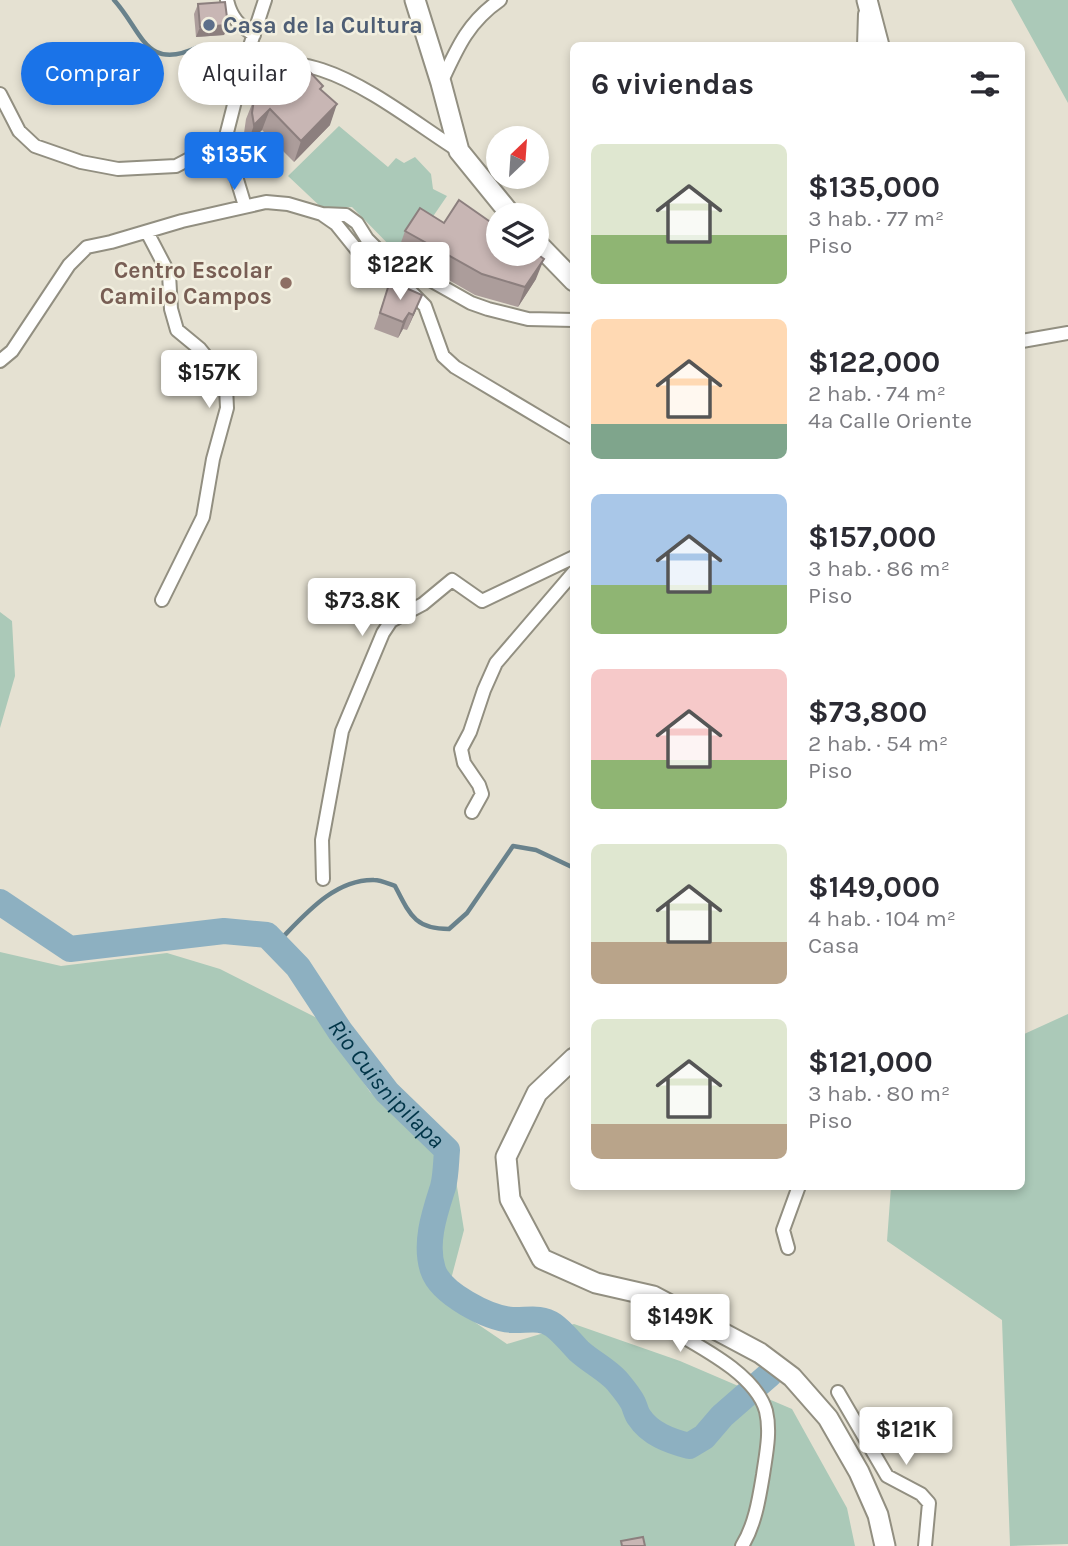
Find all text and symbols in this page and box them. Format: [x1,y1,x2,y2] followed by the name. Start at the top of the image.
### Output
[223,12,423,39] place label: Casa de la Cultura
[201,17,217,33] marker: Casa de la Cultura
[21,42,164,105] chip: Comprar
[178,42,311,105] chip: Alquilar
[966,65,1004,103] icon: filters
[591,66,754,102] text: 6 viviendas
[486,126,550,189] north arrow
[486,126,549,266] map controls
[185,132,283,192] pin: $135K
[201,141,267,168] text: $135K
[808,169,940,205] text: $135,000
[647,172,731,256] icon: home
[486,203,549,266] button: layers
[808,205,944,232] text: 3 hab. · 77 m²
[808,232,852,259] text: Piso
[351,243,449,302] pin: $122K
[367,251,433,278] text: $122K
[100,257,272,310] place label: Centro Escolar Camilo Campos
[278,275,294,291] marker: Centro Escolar Camilo Campos
[808,344,940,380] text: $122,000
[647,347,731,431] icon: home
[160,350,258,410] pin: $157K
[177,359,241,386] text: $157K
[808,380,946,407] text: 2 hab. · 74 m²
[808,407,972,434] text: 4a Calle Oriente
[808,519,936,555] text: $157,000
[647,522,731,606] icon: home
[808,555,950,582] text: 3 hab. · 86 m²
[305,578,419,638] pin: $73.8K
[808,582,852,609] text: Piso
[324,587,400,614] text: $73.8K
[808,694,927,730] text: $73,800
[647,697,731,781] icon: home
[808,730,948,757] text: 2 hab. · 54 m²
[808,757,852,784] text: Piso
[808,869,940,905] text: $149,000
[647,872,731,956] icon: home
[808,905,956,932] text: 4 hab. · 104 m²
[808,932,860,959] text: Casa
[322,1014,450,1154] water label: Rio Cuisnipilapa
[808,1044,933,1080] text: $121,000
[647,1047,731,1131] icon: home
[808,1080,950,1107] text: 3 hab. · 80 m²
[808,1107,852,1134] text: Piso
[631,1294,729,1354] pin: $149K
[647,1303,713,1330] text: $149K
[857,1408,955,1467] pin: $121K
[875,1416,937,1443] text: $121K

